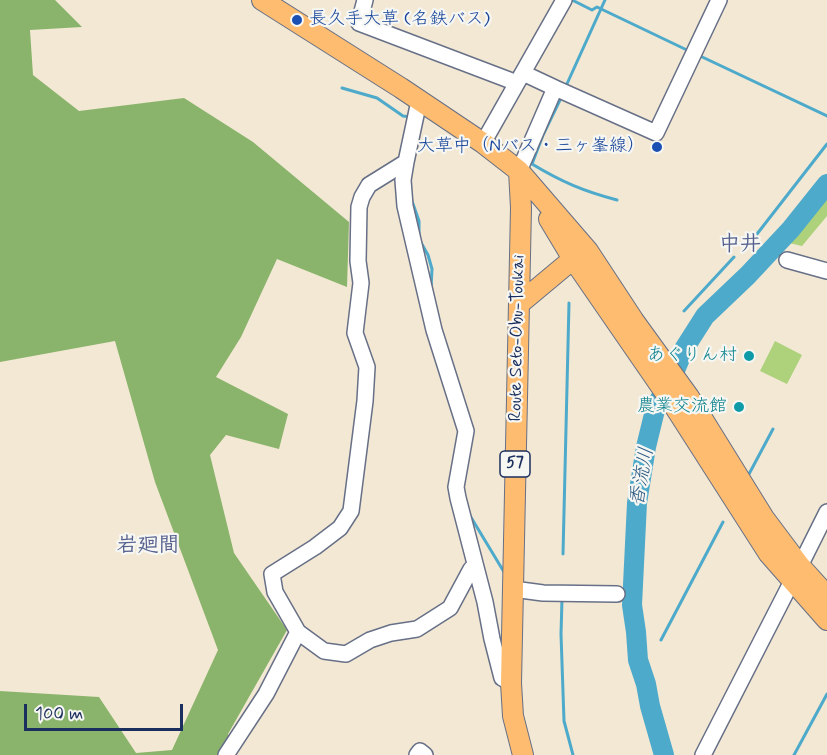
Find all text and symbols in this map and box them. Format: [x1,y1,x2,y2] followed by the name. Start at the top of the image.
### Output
[309,9,490,31] place label: 長久手大草 (名鉄バス)
[290,13,304,27] marker: 長久手大草 (名鉄バス)
[417,136,645,158] place label: 大草中（Nバス・三ヶ峯線）
[650,140,664,154] marker: 大草中（Nバス・三ヶ峯線）
[719,233,761,259] district label: 中井
[506,254,530,422] street label: Route Seto-Obu-Toukai
[647,345,737,367] place label: あぐりん村
[742,349,756,363] marker: あぐりん村
[637,396,727,418] place label: 農業交流館
[732,400,746,414] marker: 農業交流館
[626,445,660,509] water label: 香流川
[500,451,530,477] road number: 57
[117,534,179,560] district label: 岩廻間
[27,692,186,730] scale bar
[35,702,83,726] text: 100 m

